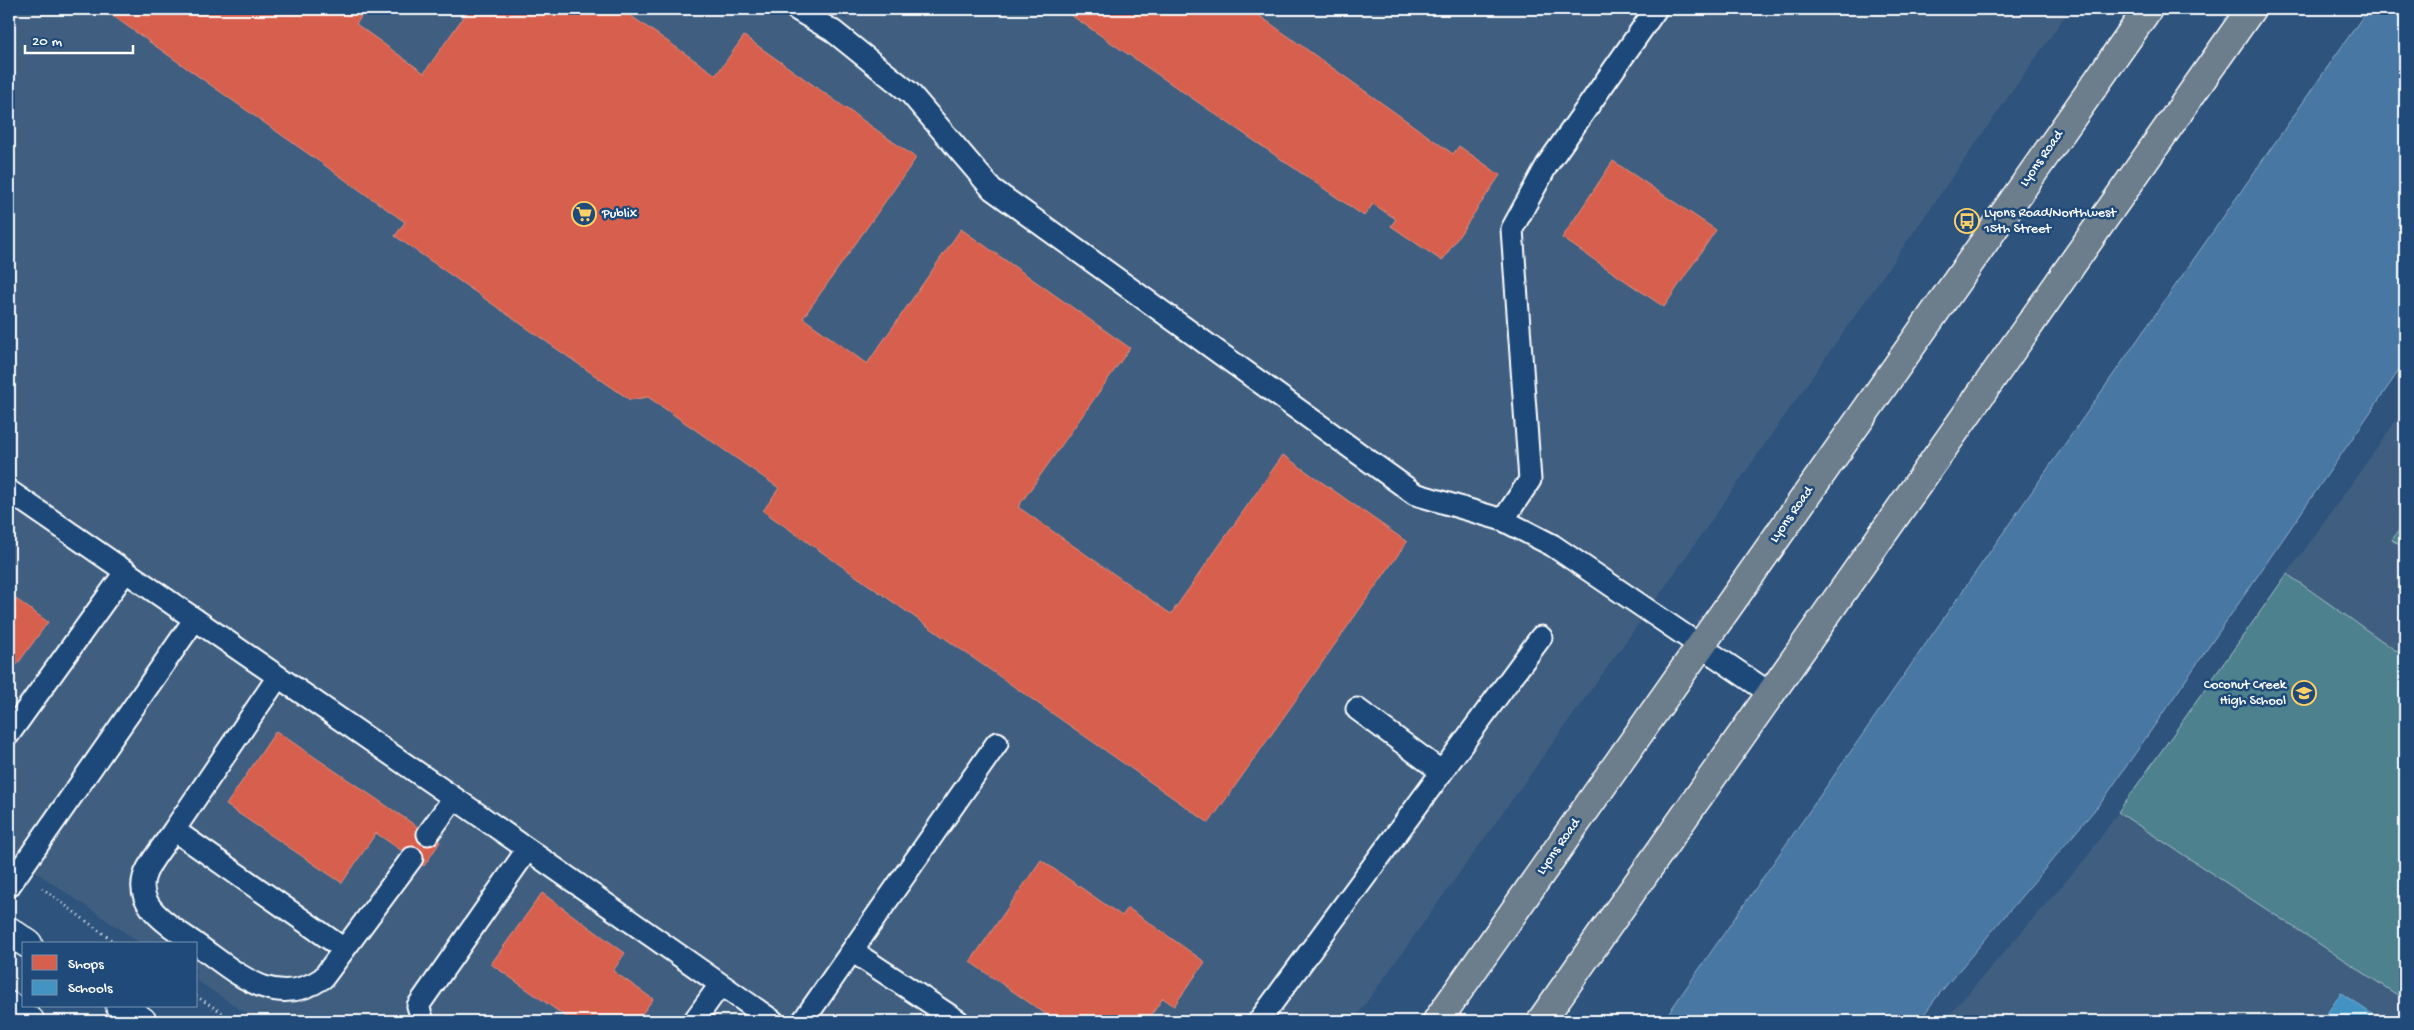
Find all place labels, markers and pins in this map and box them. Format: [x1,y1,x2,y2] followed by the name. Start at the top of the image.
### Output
[571,201,597,227] supermarket icon: Publix
[1983,205,2117,238] place label: Lyons Road/Northwest 15th Street
[601,206,638,223] place label: Publix
[1954,208,1980,234] bus stop icon: Lyons Road/Northwest 15th Street
[2204,677,2288,710] place label: Coconut Creek High School
[2291,680,2317,706] school or university icon: Coconut Creek High School

